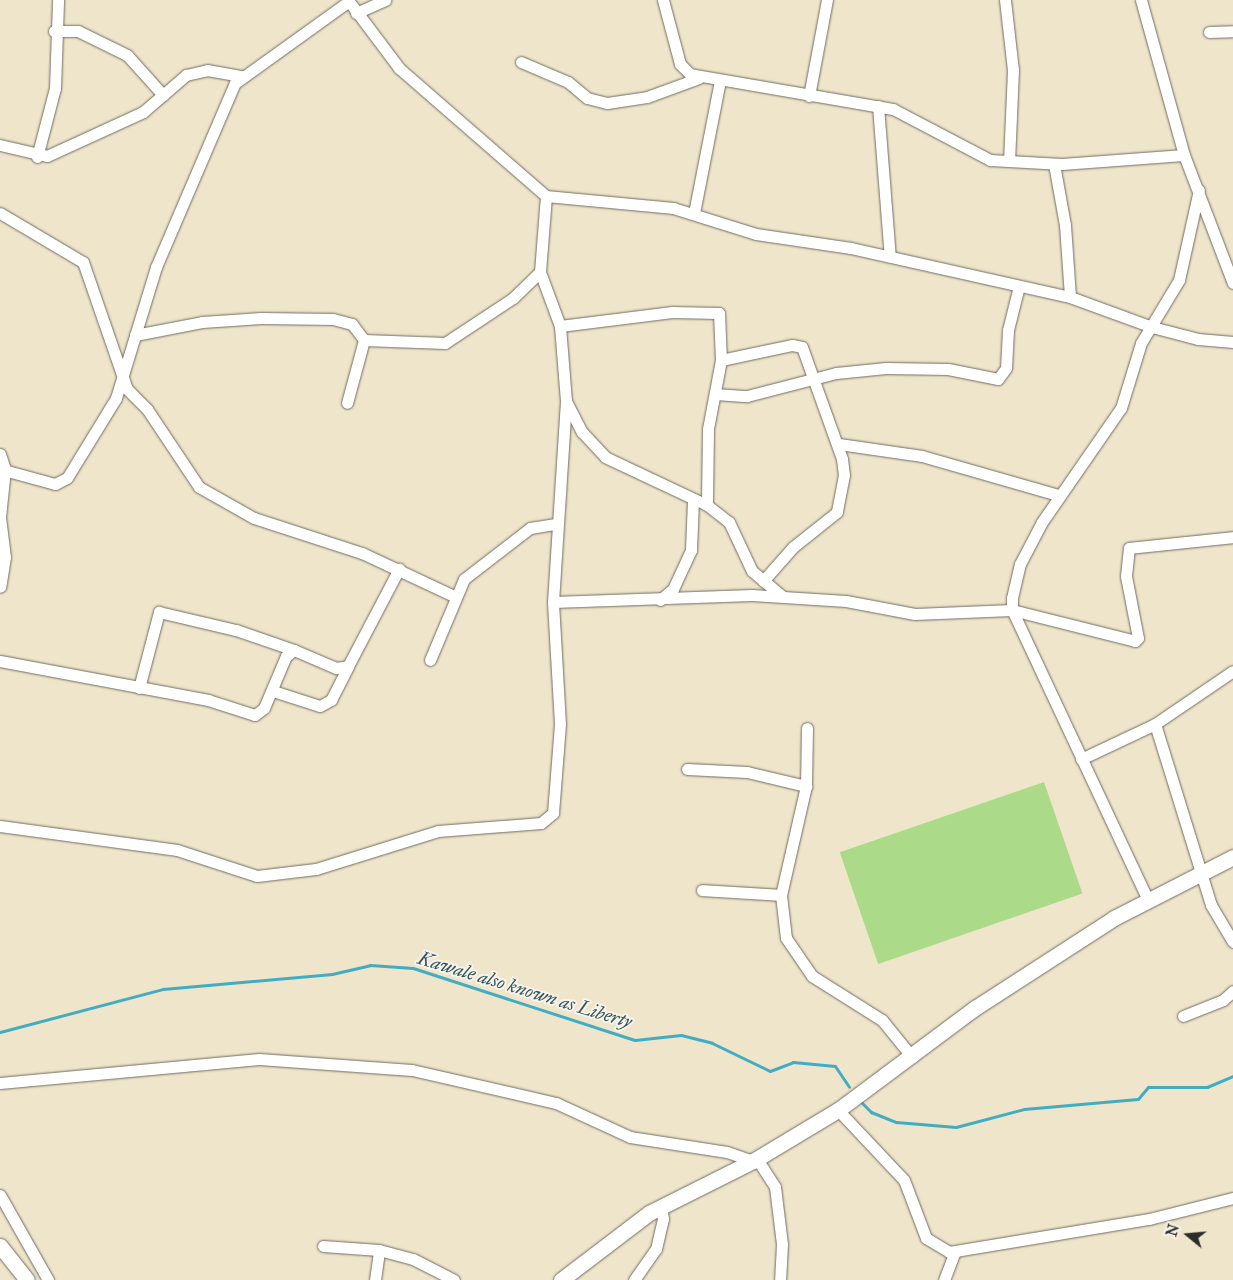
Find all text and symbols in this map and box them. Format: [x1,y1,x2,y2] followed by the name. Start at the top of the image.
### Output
[415,947,635,1033] water label: Kawale also known as Liberty
[1163,1210,1213,1260] north arrow
[1163,1222,1183,1239] text: N

